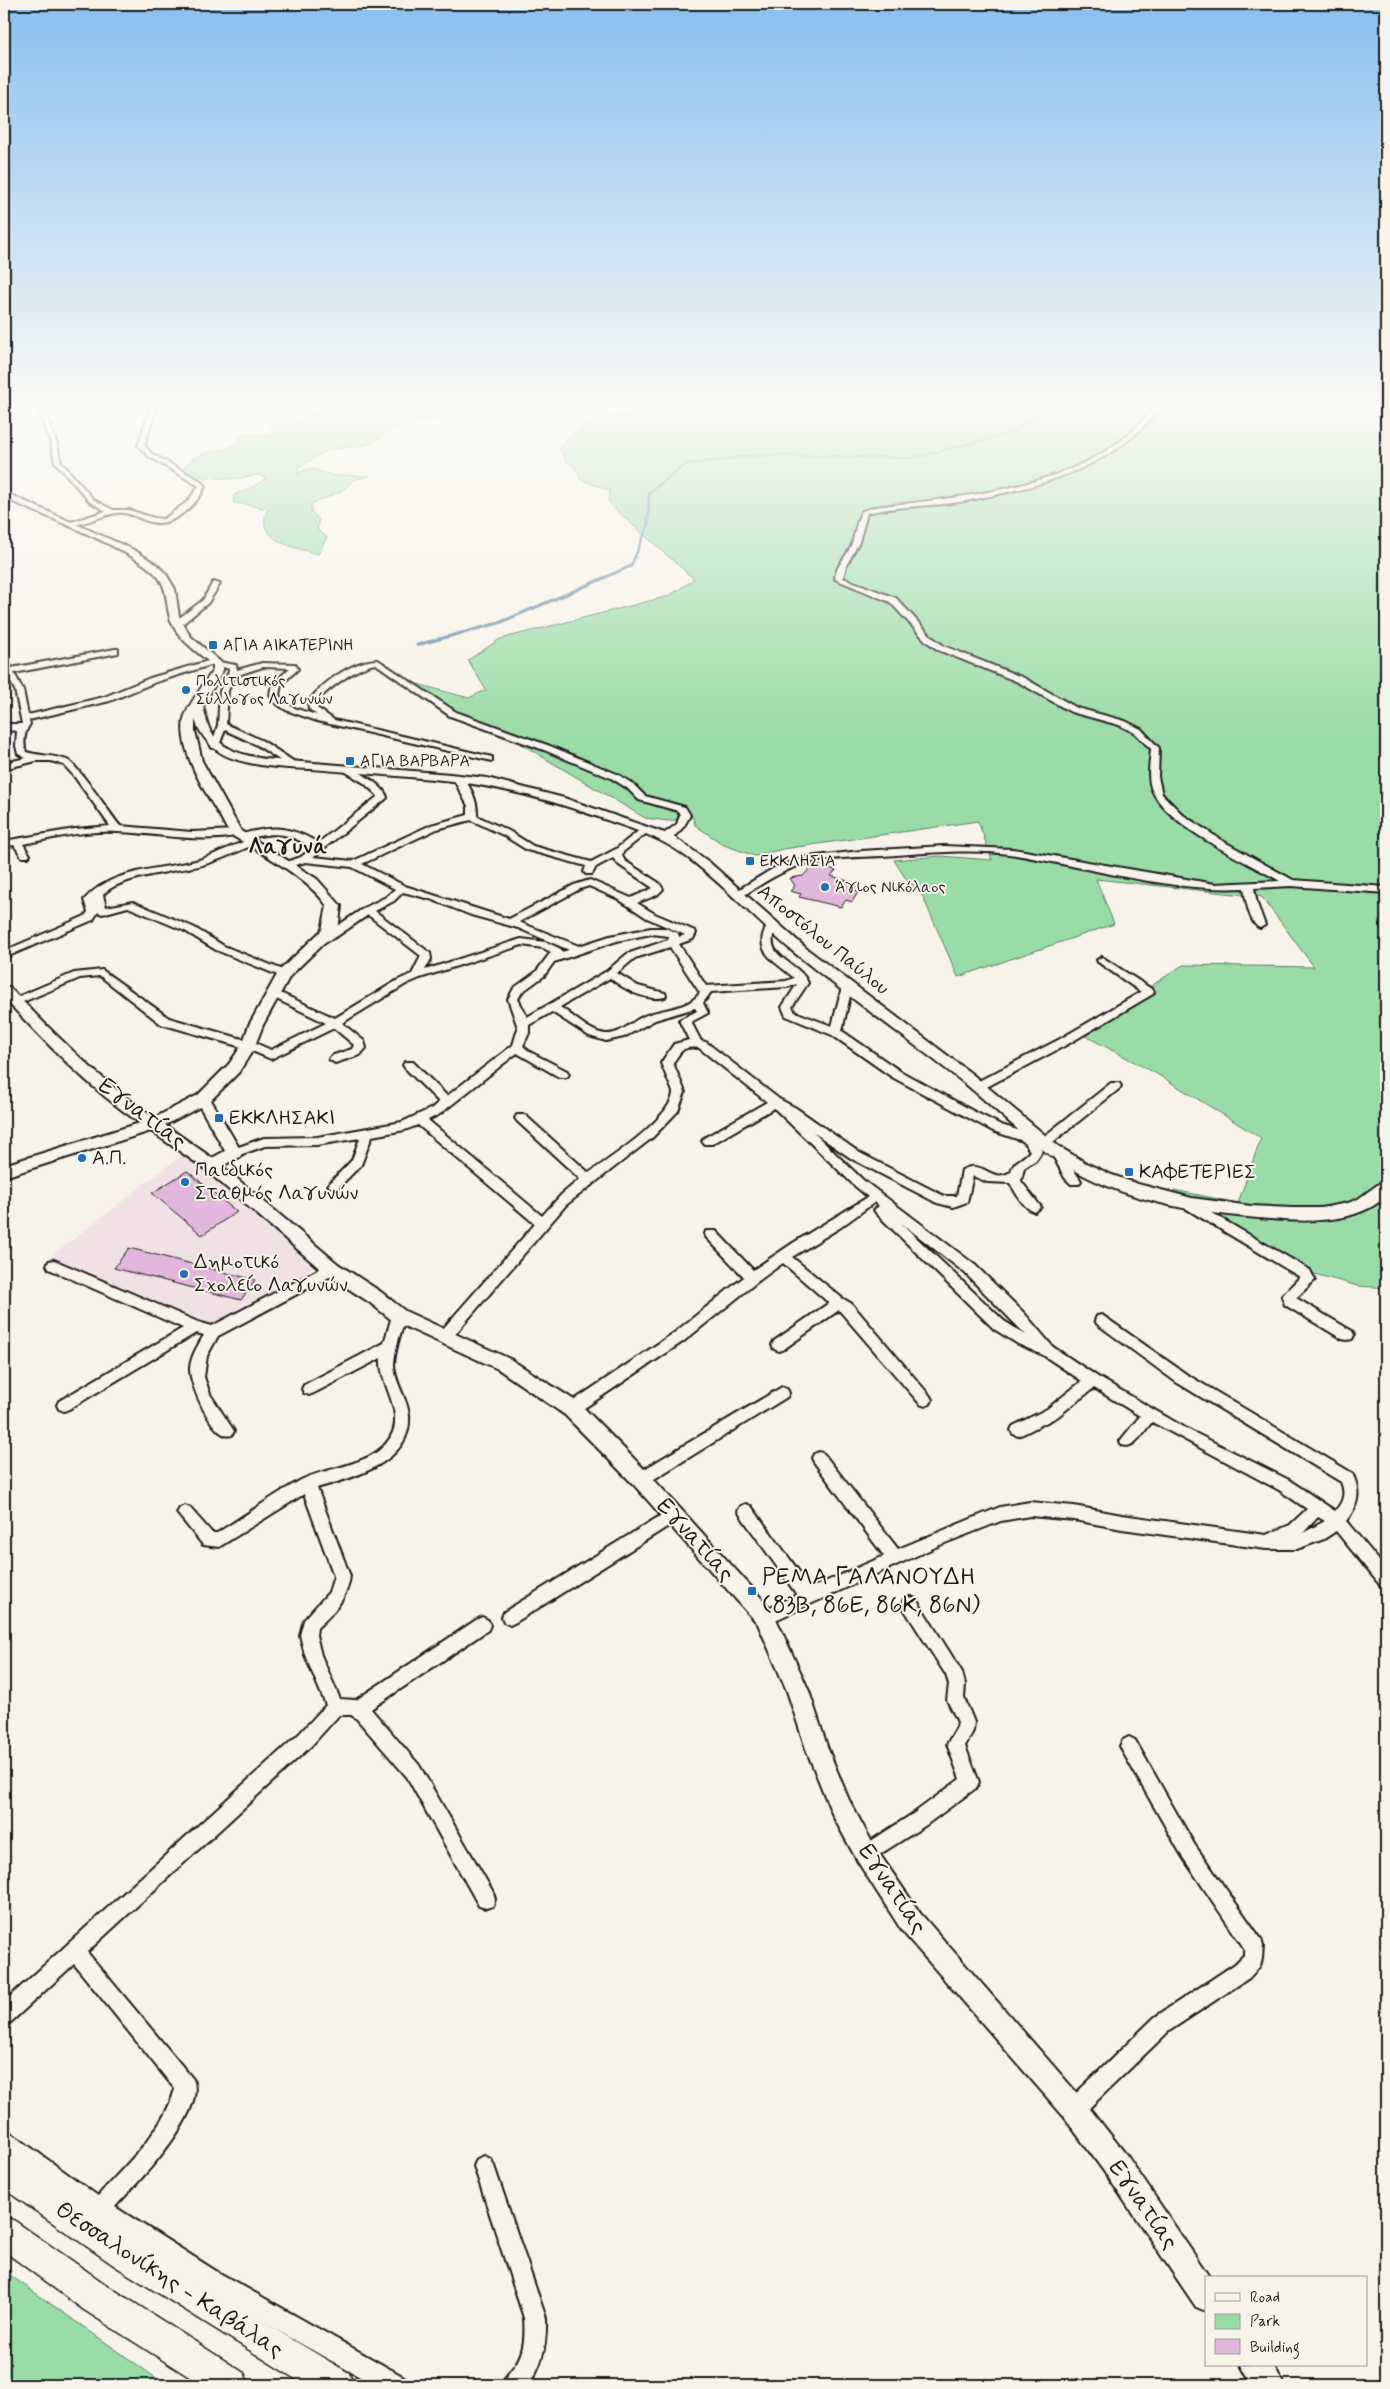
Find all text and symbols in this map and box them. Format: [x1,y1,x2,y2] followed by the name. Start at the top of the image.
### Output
[223,635,354,656] place label: ΑΓΙΑ ΑΙΚΑΤΕΡΙΝΗ
[207,639,219,651] marker: ΑΓΙΑ ΑΙΚΑΤΕΡΙΝΗ
[196,671,332,710] place label: Πολιτιστικός Σύλλογος Λαγυνών
[180,684,192,696] marker: Πολιτιστικός Σύλλογος Λαγυνών
[360,751,470,772] place label: ΑΓΙΑ ΒΑΡΒΑΡΑ
[344,755,356,767] marker: ΑΓΙΑ ΒΑΡΒΑΡΑ
[248,833,328,861] district label: Λαγυνά
[760,851,836,872] place label: ΕΚΚΛΗΣΙΑ
[744,855,756,867] marker: ΕΚΚΛΗΣΙΑ
[835,877,945,898] place label: Άγιος Νικόλαος
[751,878,895,1002] street label: Αποστόλου Παύλου
[819,881,831,893] marker: Άγιος Νικόλαος
[92,1071,192,1157] street label: Εγνατίας
[229,1105,335,1132] place label: ΕΚΚΛΗΣΑΚΙ
[213,1112,225,1124] marker: ΕΚΚΛΗΣΑΚΙ
[92,1145,126,1172] place label: Α.Π.
[76,1152,88,1164] marker: Α.Π.
[195,1157,359,1207] place label: Παιδικός Σταθμός Λαγυνών
[1139,1159,1256,1186] place label: ΚΑΦΕΤΕΡΙΕΣ
[1123,1166,1135,1178] marker: ΚΑΦΕΤΕΡΙΕΣ
[179,1176,191,1188] marker: Παιδικός Σταθμός Λαγυνών
[194,1249,348,1299] place label: Δημοτικό Σχολείο Λαγυνών
[178,1268,190,1280] marker: Δημοτικό Σχολείο Λαγυνών
[649,1491,741,1589] street label: Εγνατίας
[762,1562,980,1621] place label: ΡΕΜΑ ΓΑΛΑΝΟΥΔΗ (83Β, 86Ε, 86Κ, 86Ν)
[746,1585,758,1597] marker: ΡΕΜΑ ΓΑΛΑΝΟΥΔΗ (83Β, 86Ε, 86Κ, 86Ν)
[850,1838,934,1940] street label: Εγνατίας
[1101,2154,1185,2256] street label: Εγνατίας
[49,2195,289,2365] street label: Θεσσαλονίκης - Καβάλας
[1205,2276,1368,2366] legend
[1250,2288,1280,2308] text: Road
[1250,2312,1280,2332] text: Park
[1250,2338,1300,2359] text: Building

